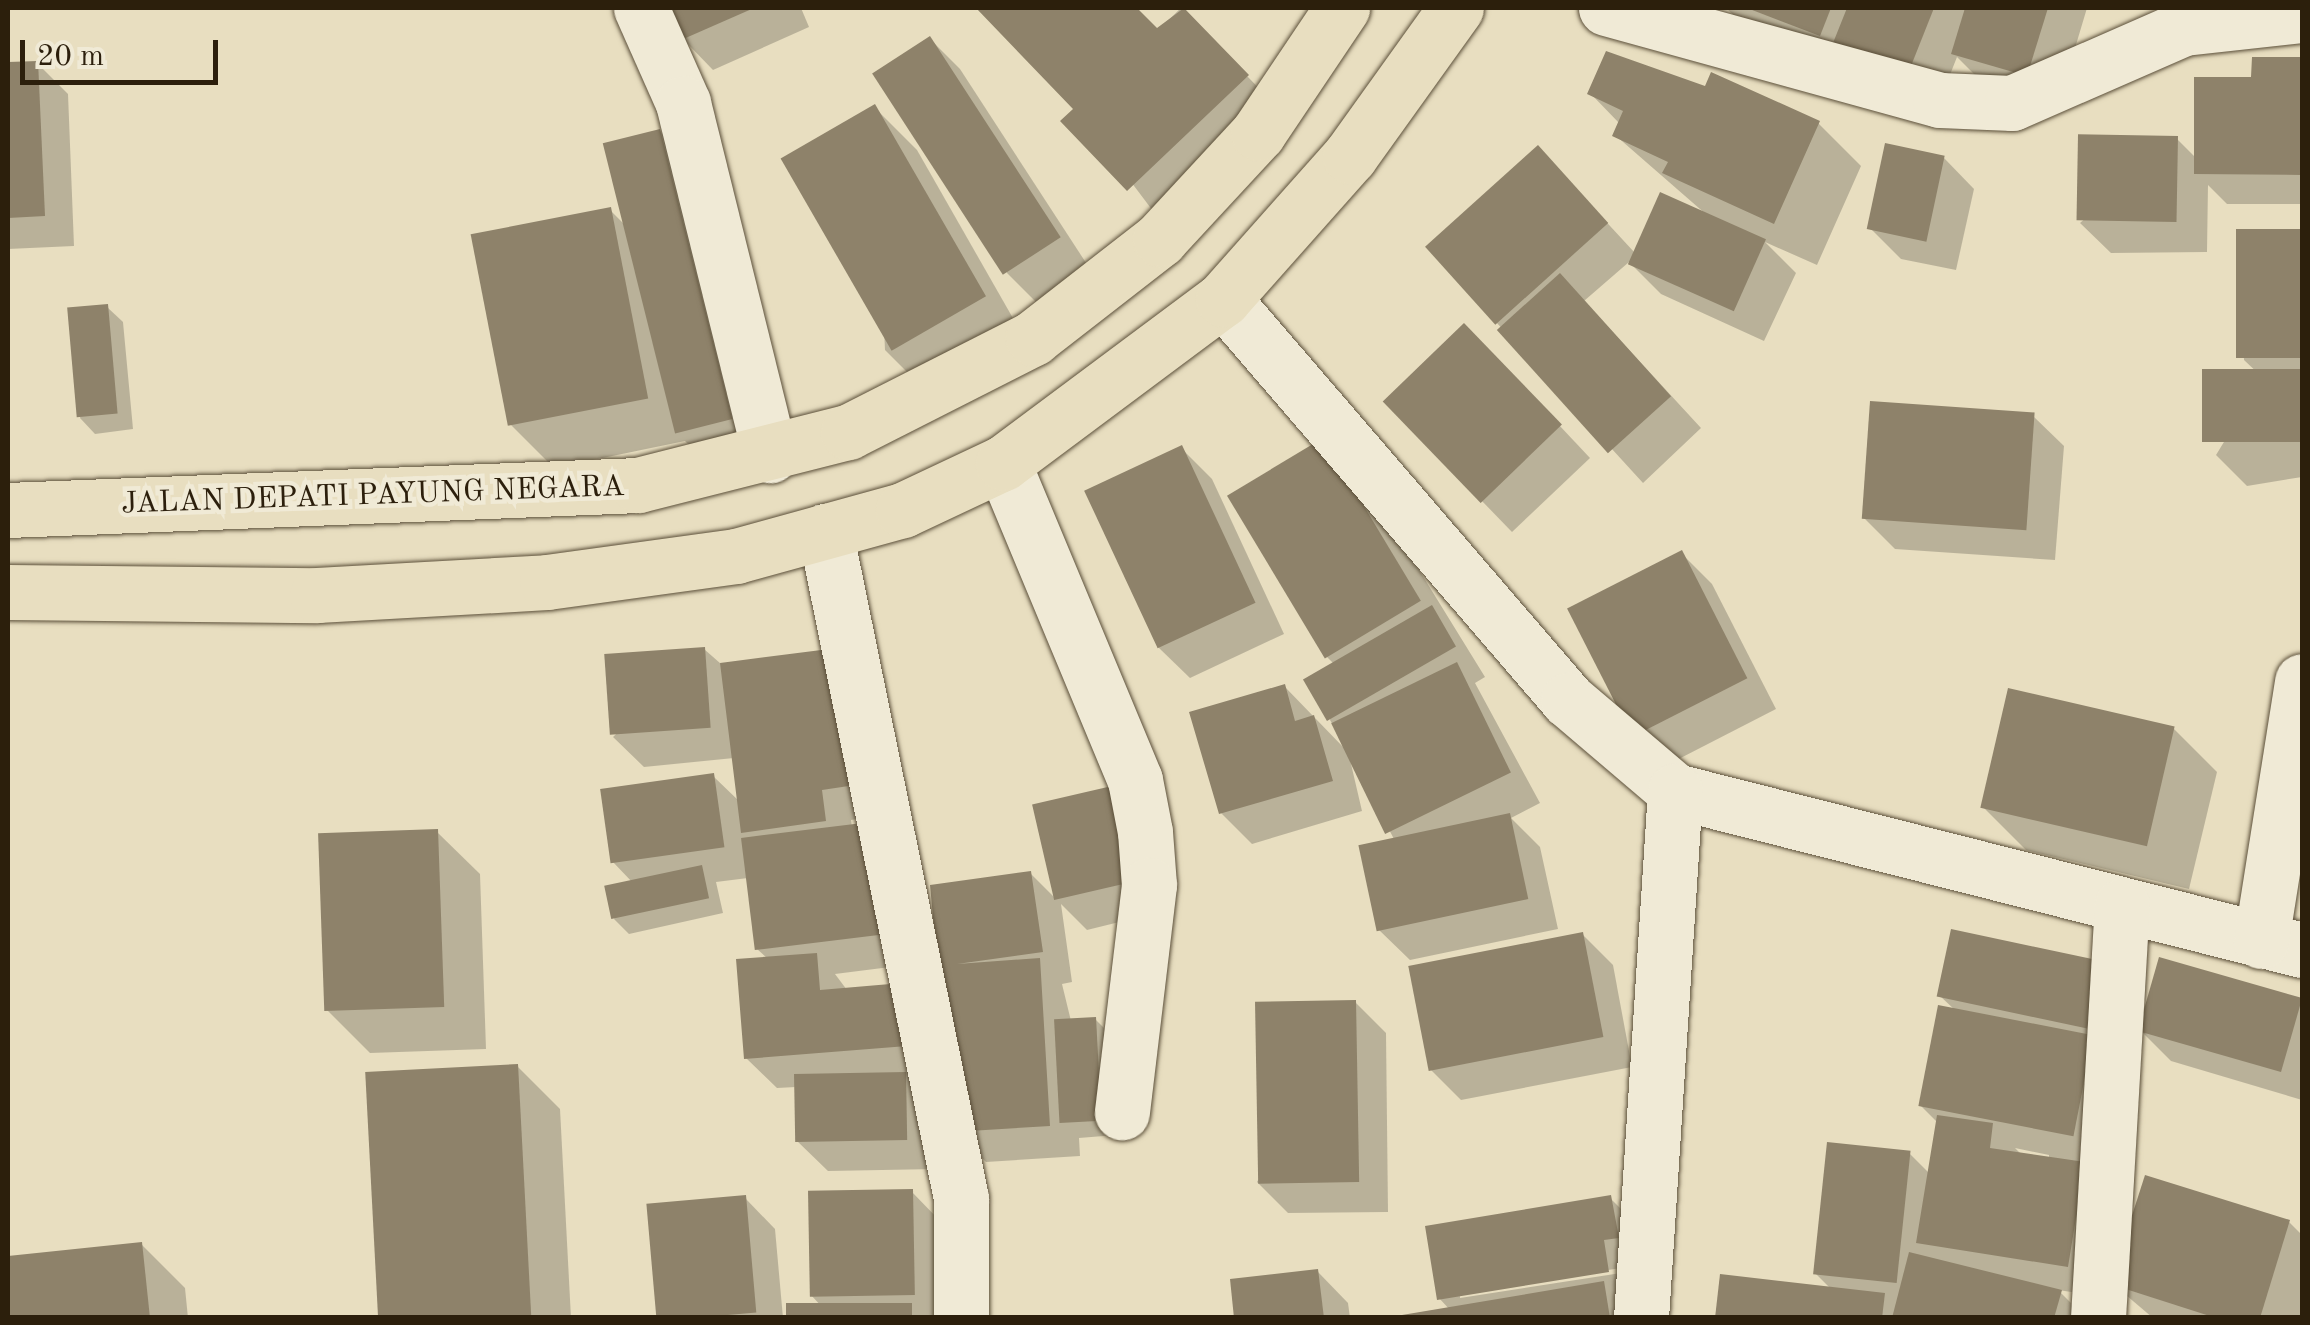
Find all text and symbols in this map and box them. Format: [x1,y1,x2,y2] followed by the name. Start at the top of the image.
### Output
[25,20,222,82] scale bar
[37,42,104,72] text: 20 m
[121,469,625,523] street label: JALAN DEPATI PAYUNG NEGARA

